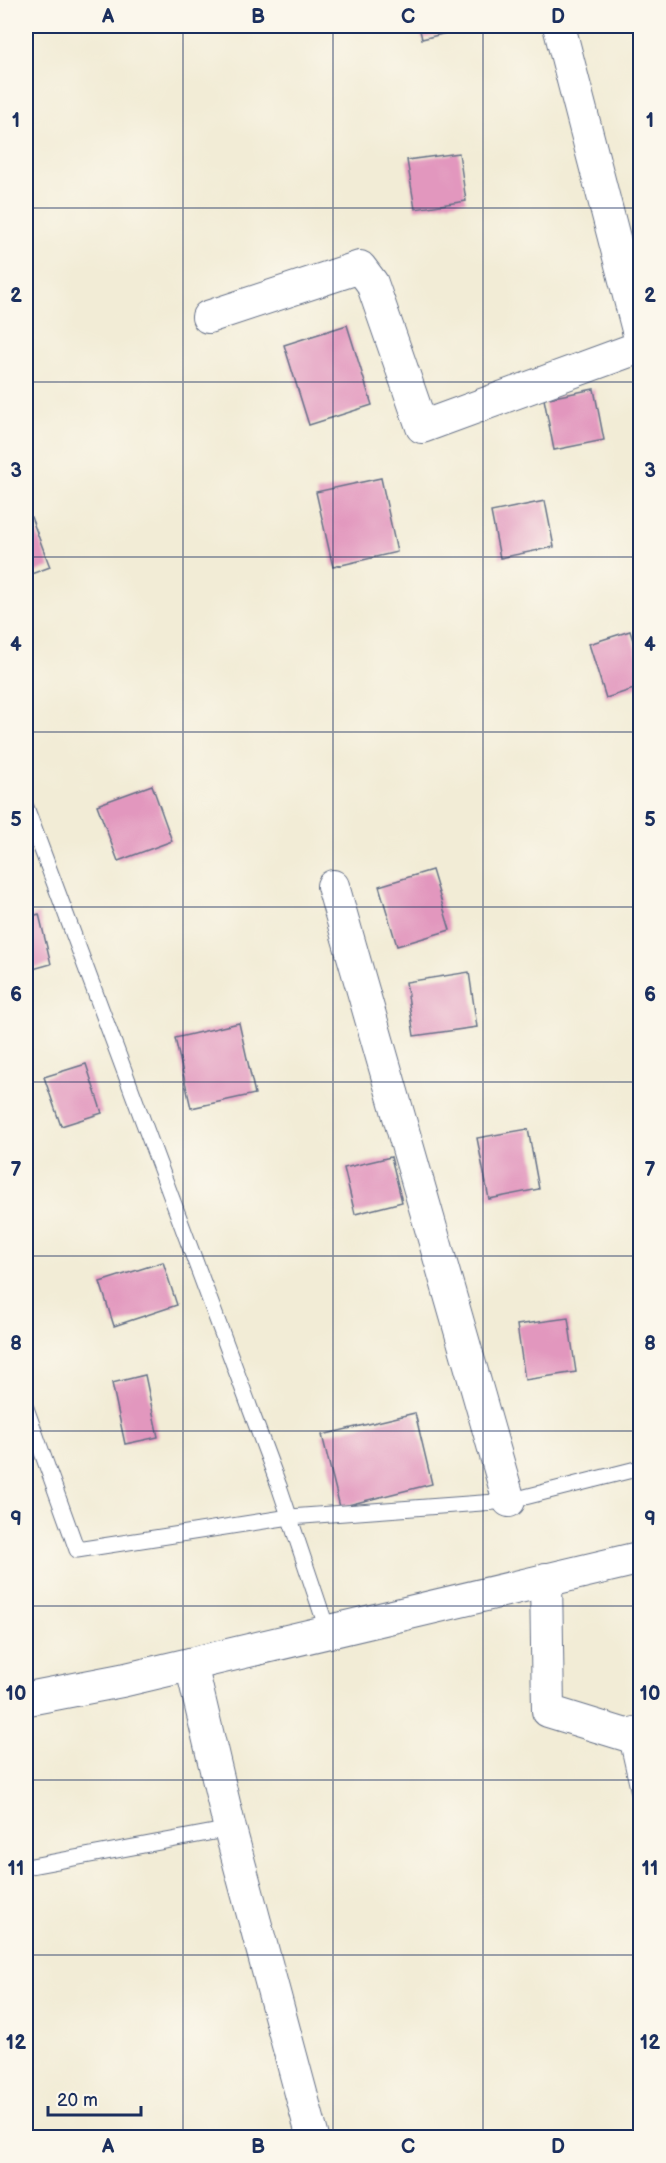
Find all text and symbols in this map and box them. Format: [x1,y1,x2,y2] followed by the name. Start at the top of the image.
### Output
[101,5,115,29] text: A
[251,5,265,29] text: B
[401,5,415,29] text: C
[551,5,565,29] text: D
[12,109,20,133] text: 1
[646,109,654,133] text: 1
[10,284,22,308] text: 2
[644,284,656,308] text: 2
[10,459,22,483] text: 3
[644,459,656,483] text: 3
[10,633,22,657] text: 4
[644,633,656,657] text: 4
[10,808,22,832] text: 5
[644,808,656,832] text: 5
[10,983,22,1007] text: 6
[644,983,656,1007] text: 6
[10,1158,22,1182] text: 7
[644,1158,656,1182] text: 7
[10,1332,22,1356] text: 8
[644,1332,656,1356] text: 8
[10,1507,22,1531] text: 9
[644,1507,656,1531] text: 9
[6,1682,26,1706] text: 10
[640,1682,660,1706] text: 10
[8,1857,24,1881] text: 11
[642,1857,658,1881] text: 11
[6,2031,26,2055] text: 12
[640,2031,660,2055] text: 12
[48,2079,141,2117] scale bar
[57,2090,98,2111] text: 20 m
[101,2135,115,2159] text: A
[251,2135,265,2159] text: B
[401,2135,415,2159] text: C
[551,2135,565,2159] text: D

